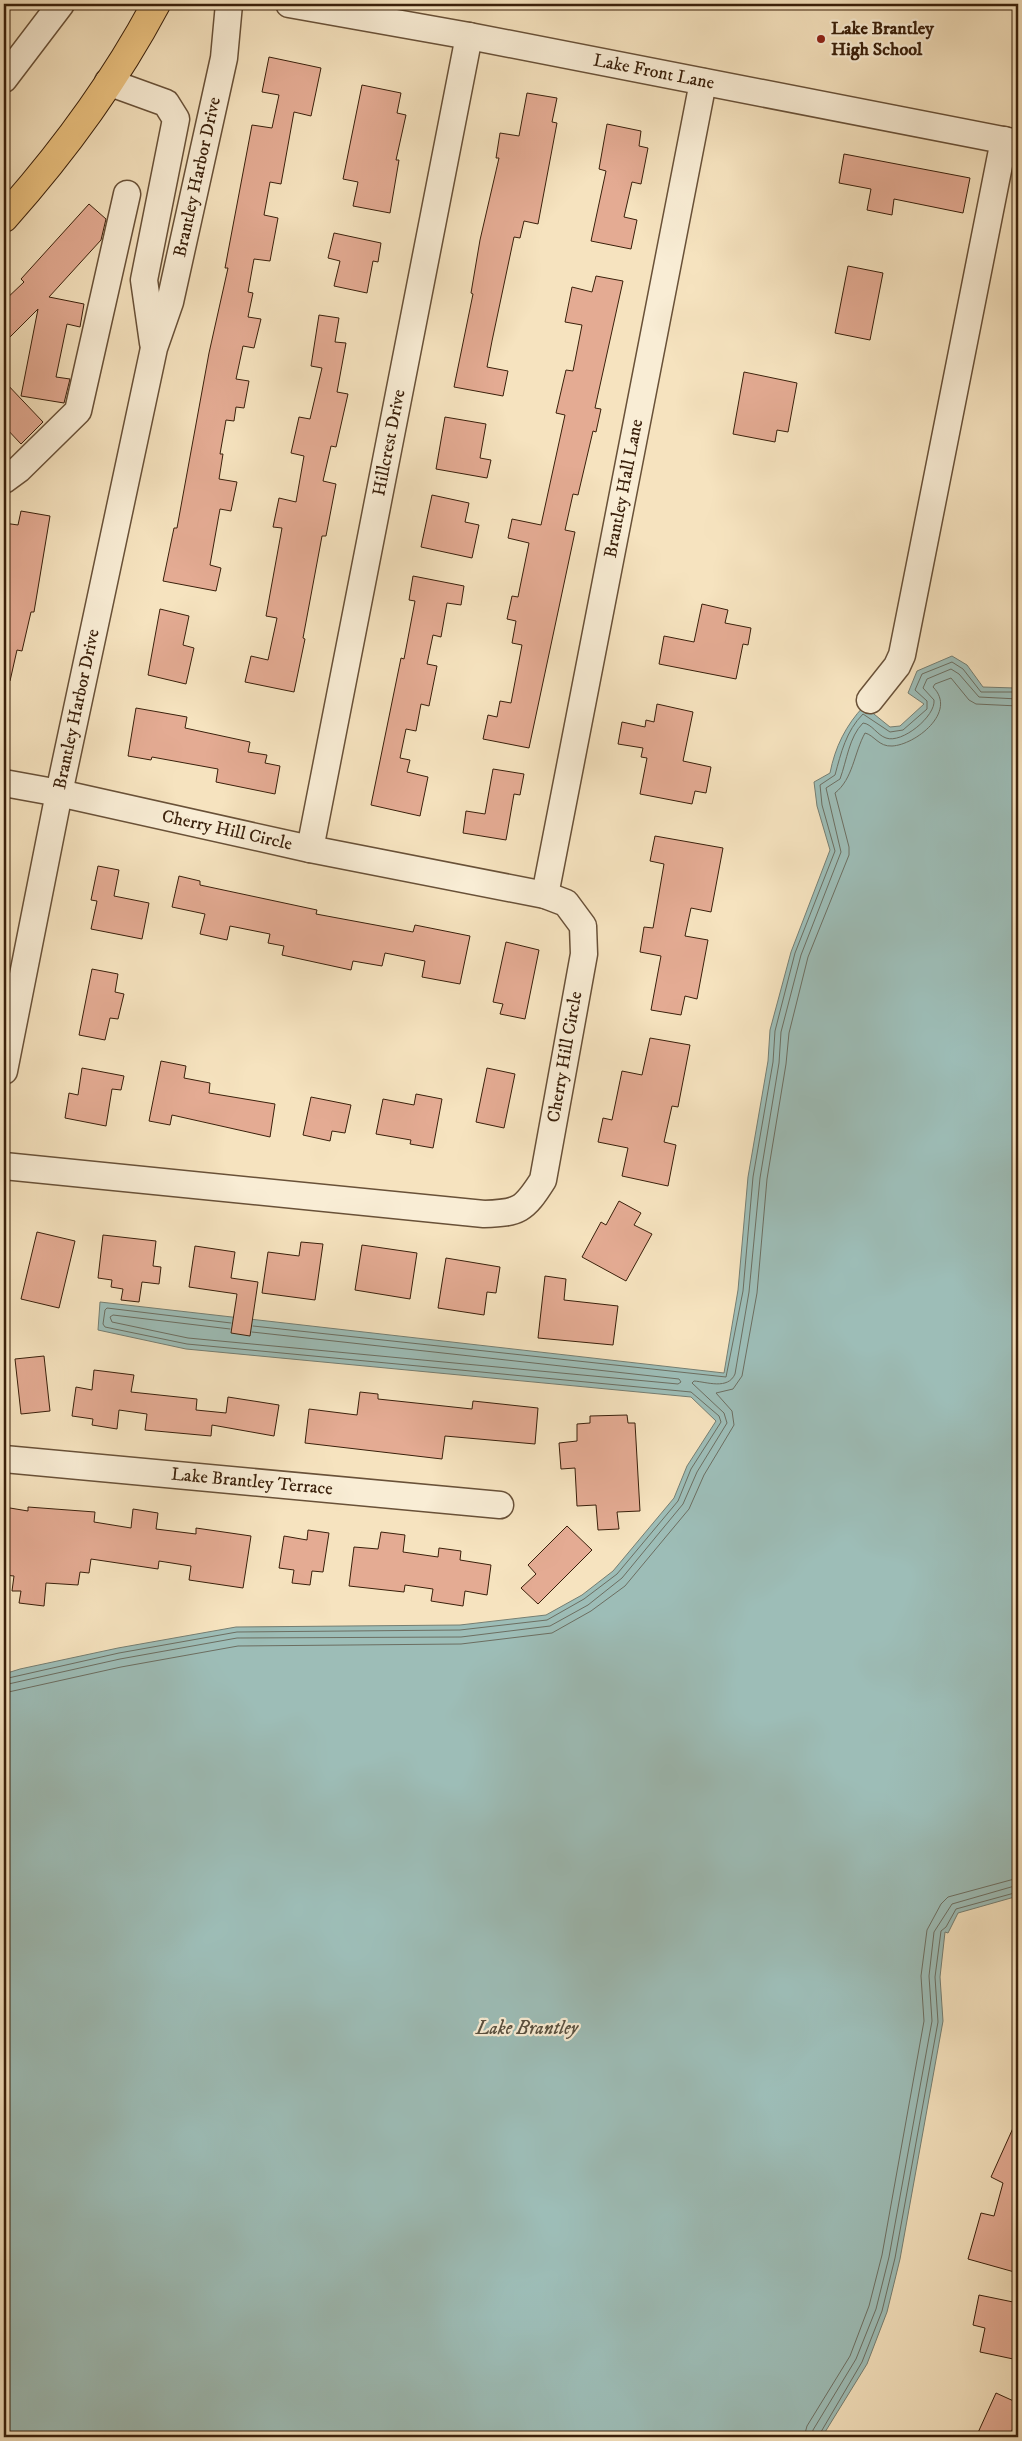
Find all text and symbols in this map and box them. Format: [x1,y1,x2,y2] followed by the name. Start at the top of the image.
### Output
[831,18,934,61] place label: Lake Brantley High School
[815,33,827,45] marker: Lake Brantley High School
[591,49,716,95] street label: Lake Front Lane
[169,95,226,259] street label: Brantley Harbor Drive
[368,387,411,498] street label: Hillcrest Drive
[600,417,648,560] street label: Brantley Hall Lane
[49,627,105,791] street label: Brantley Harbor Drive
[160,805,294,856] street label: Cherry Hill Circle
[543,990,587,1124] street label: Cherry Hill Circle
[170,1464,334,1500] street label: Lake Brantley Terrace
[475,2017,580,2040] water label: Lake Brantley

